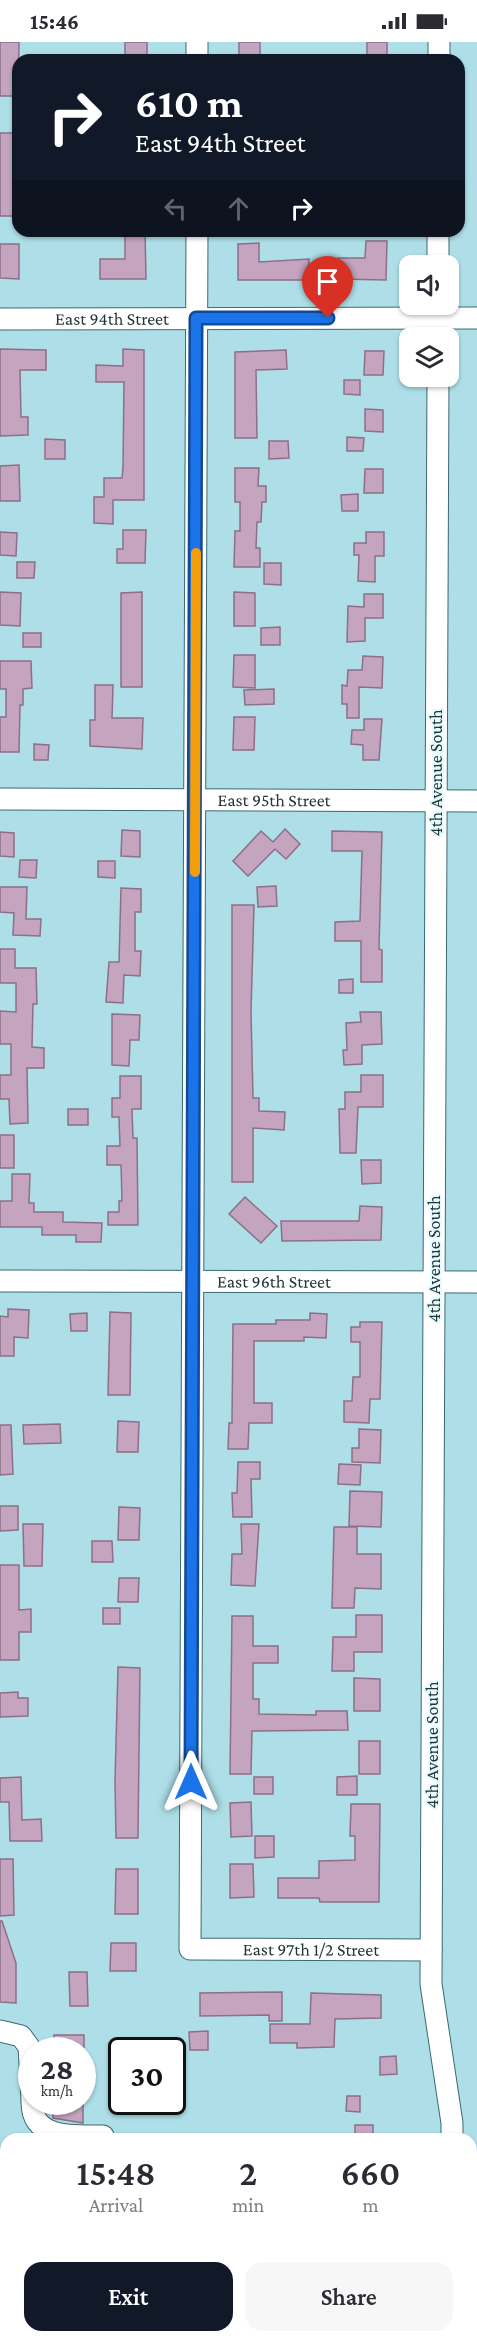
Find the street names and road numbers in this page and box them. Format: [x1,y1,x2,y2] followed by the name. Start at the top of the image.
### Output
[55,309,170,329] street label: East 94th Street
[426,709,446,837] street label: 4th Avenue South
[217,790,332,810] street label: East 95th Street
[424,1195,444,1323] street label: 4th Avenue South
[217,1271,332,1292] street label: East 96th Street
[422,1681,442,1809] street label: 4th Avenue South
[243,1939,380,1960] street label: East 97th 1/2 Street

